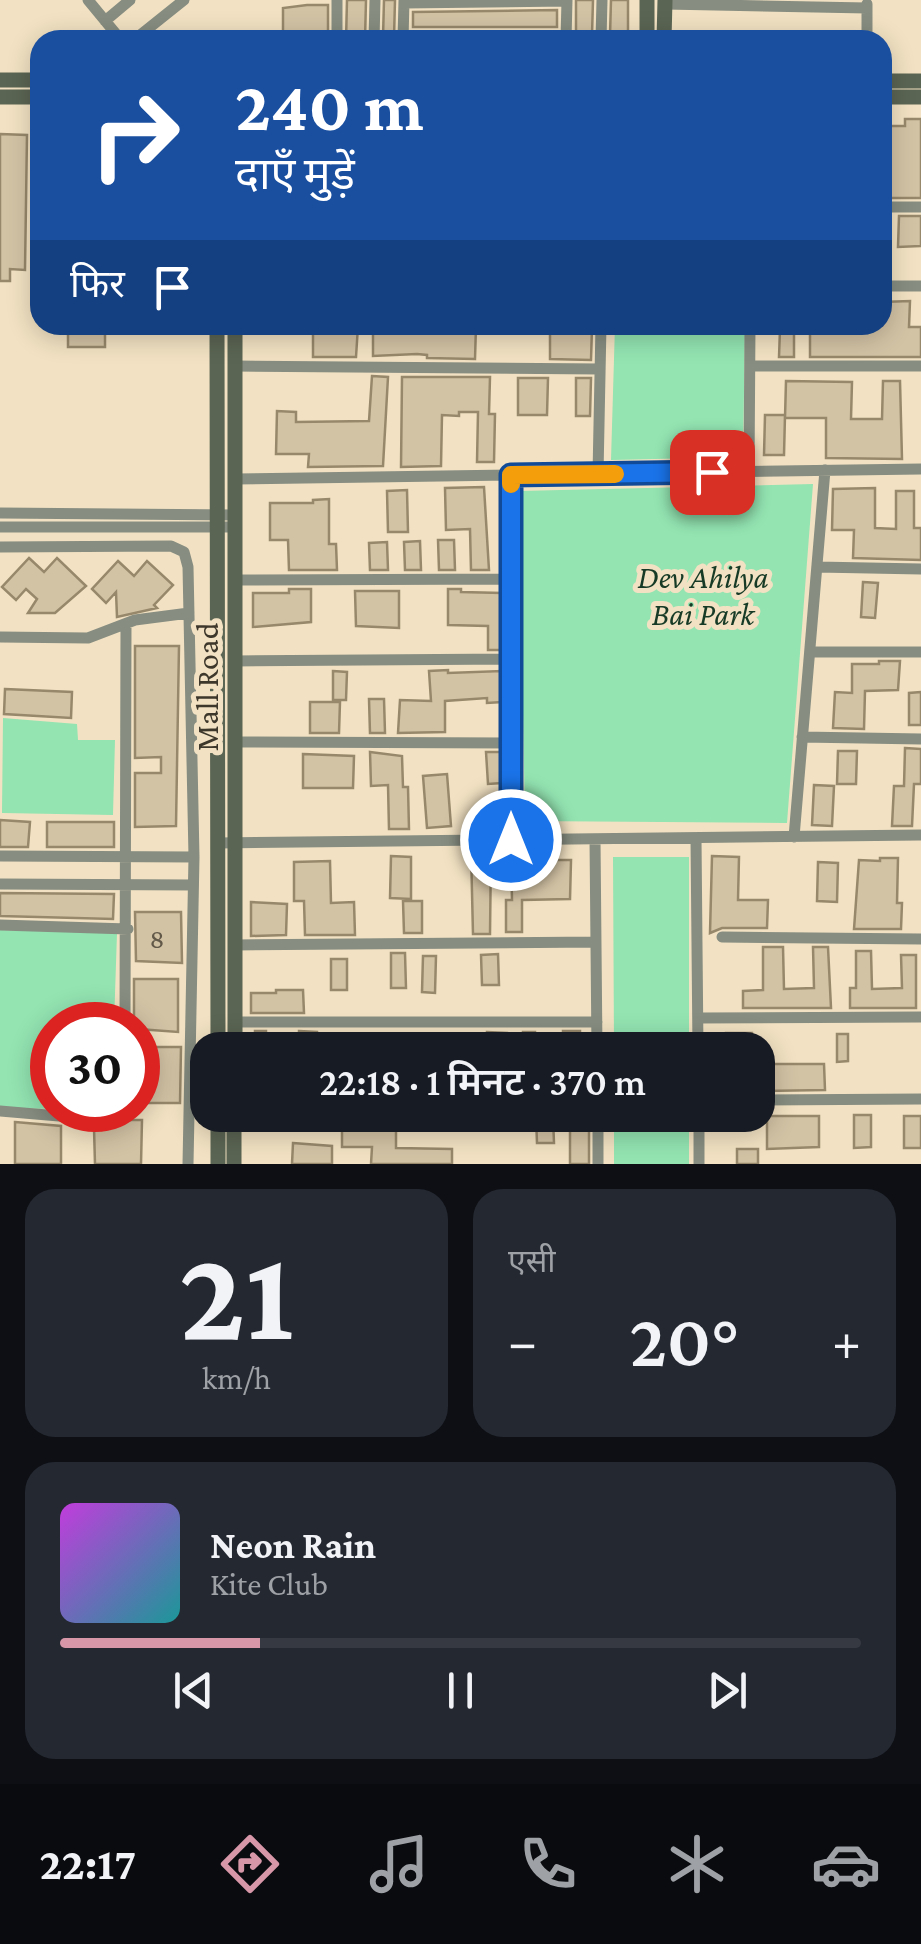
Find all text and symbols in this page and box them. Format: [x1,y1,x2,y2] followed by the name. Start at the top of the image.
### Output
[235,67,424,145] text: 240 m
[70,70,200,200] icon: right
[235,149,355,199] text: दाएँ मुड़ें
[145,260,200,315] icon: arrive
[70,263,125,305] text: फिर
[670,430,755,515] pin
[685,445,740,500] icon: arrive
[637,559,769,632] park label: Dev Ahilya Bai Park
[189,622,225,752] street label: Mall Road
[459,788,563,892] position arrow
[149,923,165,954] house number: 8
[30,1002,160,1132] speed limit sign: 30
[319,1061,646,1103] text: 22:18 · 1 मिनट · 370 m
[179,1222,294,1367] text: 21
[508,1243,556,1279] text: एसी
[630,1299,739,1382] text: 20°
[508,1311,537,1372] text: −
[832,1311,861,1372] text: +
[202,1360,271,1396] text: km/h
[210,1524,376,1566] text: Neon Rain
[210,1566,328,1602] text: Kite Club
[166,1663,221,1718] icon: previous
[433,1663,488,1718] icon: pause
[700,1663,755,1718] icon: next
[215,1829,285,1899] icon: directions
[364,1829,434,1899] icon: music
[513,1829,583,1899] icon: phone
[662,1829,732,1899] icon: climate
[811,1829,881,1899] icon: car
[40,1839,136,1889] text: 22:17

